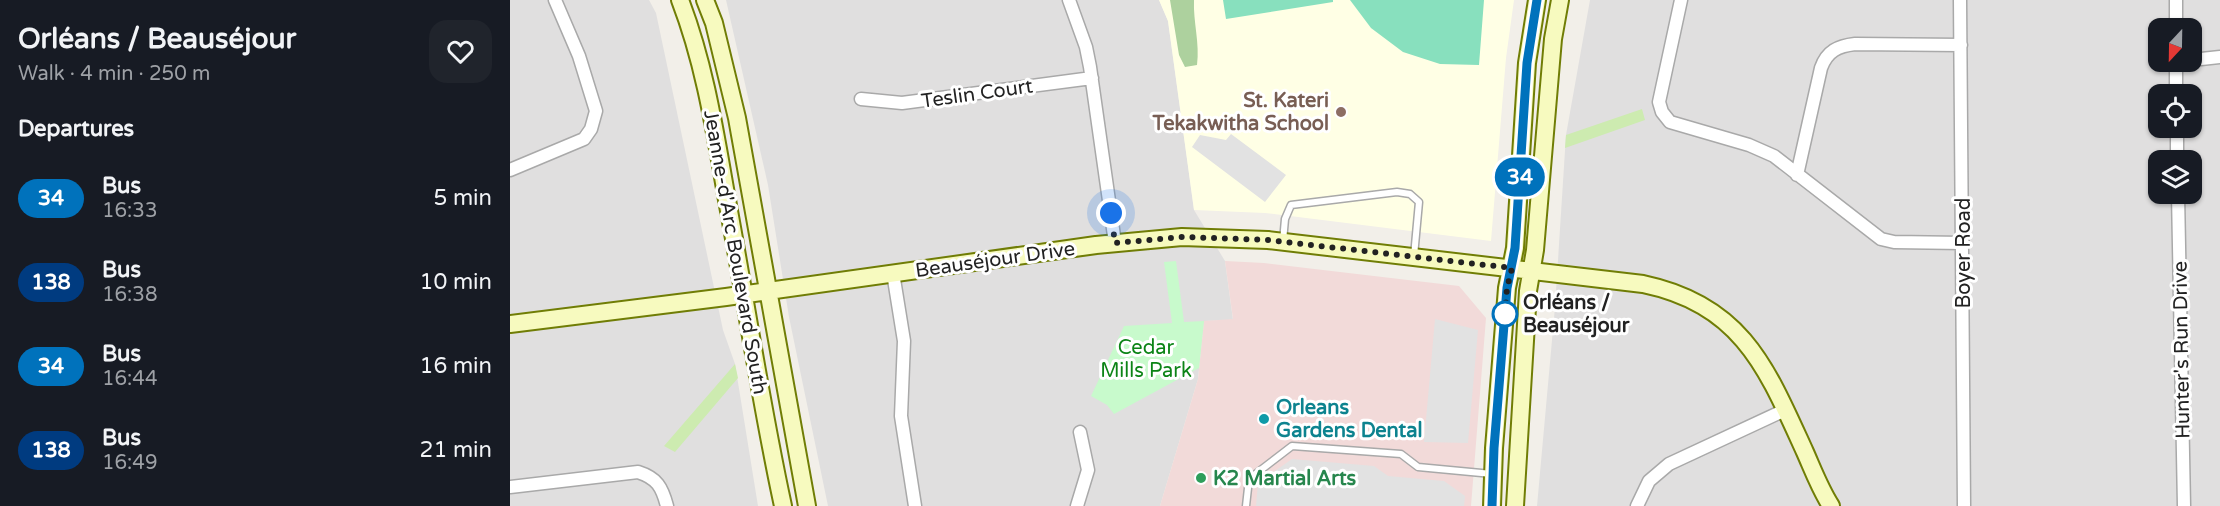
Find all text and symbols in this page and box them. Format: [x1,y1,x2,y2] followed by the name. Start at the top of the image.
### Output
[2148,18,2202,72] north arrow
[2148,18,2202,204] map controls
[429,20,492,83] button: heart
[18,22,296,56] text: Orléans / Beauséjour
[18,62,210,86] text: Walk · 4 min · 250 m
[920,74,1035,114] street label: Teslin Court
[2148,84,2202,138] button: locate
[1151,89,1329,136] place label: St. Kateri Tekakwitha School
[1334,105,1348,119] marker: St. Kateri Tekakwitha School
[698,108,772,396] street label: Jeanne-d'Arc Boulevard South
[18,116,134,142] text: Departures
[2148,150,2202,204] button: layers
[1493,158,1547,196] line badge: 34
[1507,165,1533,190] text: 34
[102,173,141,199] text: Bus
[433,185,492,211] text: 5 min
[38,186,64,211] text: 34
[1096,198,1126,228] your location
[1952,198,1976,308] street label: Boyer Road
[102,199,157,223] text: 16:33
[914,237,1076,283] street label: Beauséjour Drive
[102,257,141,283] text: Bus
[2168,261,2196,439] street label: Hunter's Run Drive
[420,269,492,295] text: 10 min
[31,270,71,295] text: 138
[102,283,157,307] text: 16:38
[1523,291,1630,338] place label: Orléans / Beauséjour
[1492,301,1518,327] marker: Orléans / Beauséjour
[1100,336,1192,383] park label: Cedar Mills Park
[102,341,141,367] text: Bus
[420,353,492,379] text: 16 min
[38,354,64,379] text: 34
[102,367,157,391] text: 16:44
[1276,396,1422,443] place label: Orleans Gardens Dental
[1257,412,1271,426] marker: Orleans Gardens Dental
[102,425,141,451] text: Bus
[420,437,492,463] text: 21 min
[31,438,71,463] text: 138
[102,451,157,475] text: 16:49
[1213,467,1357,491] place label: K2 Martial Arts
[1194,471,1208,485] marker: K2 Martial Arts

